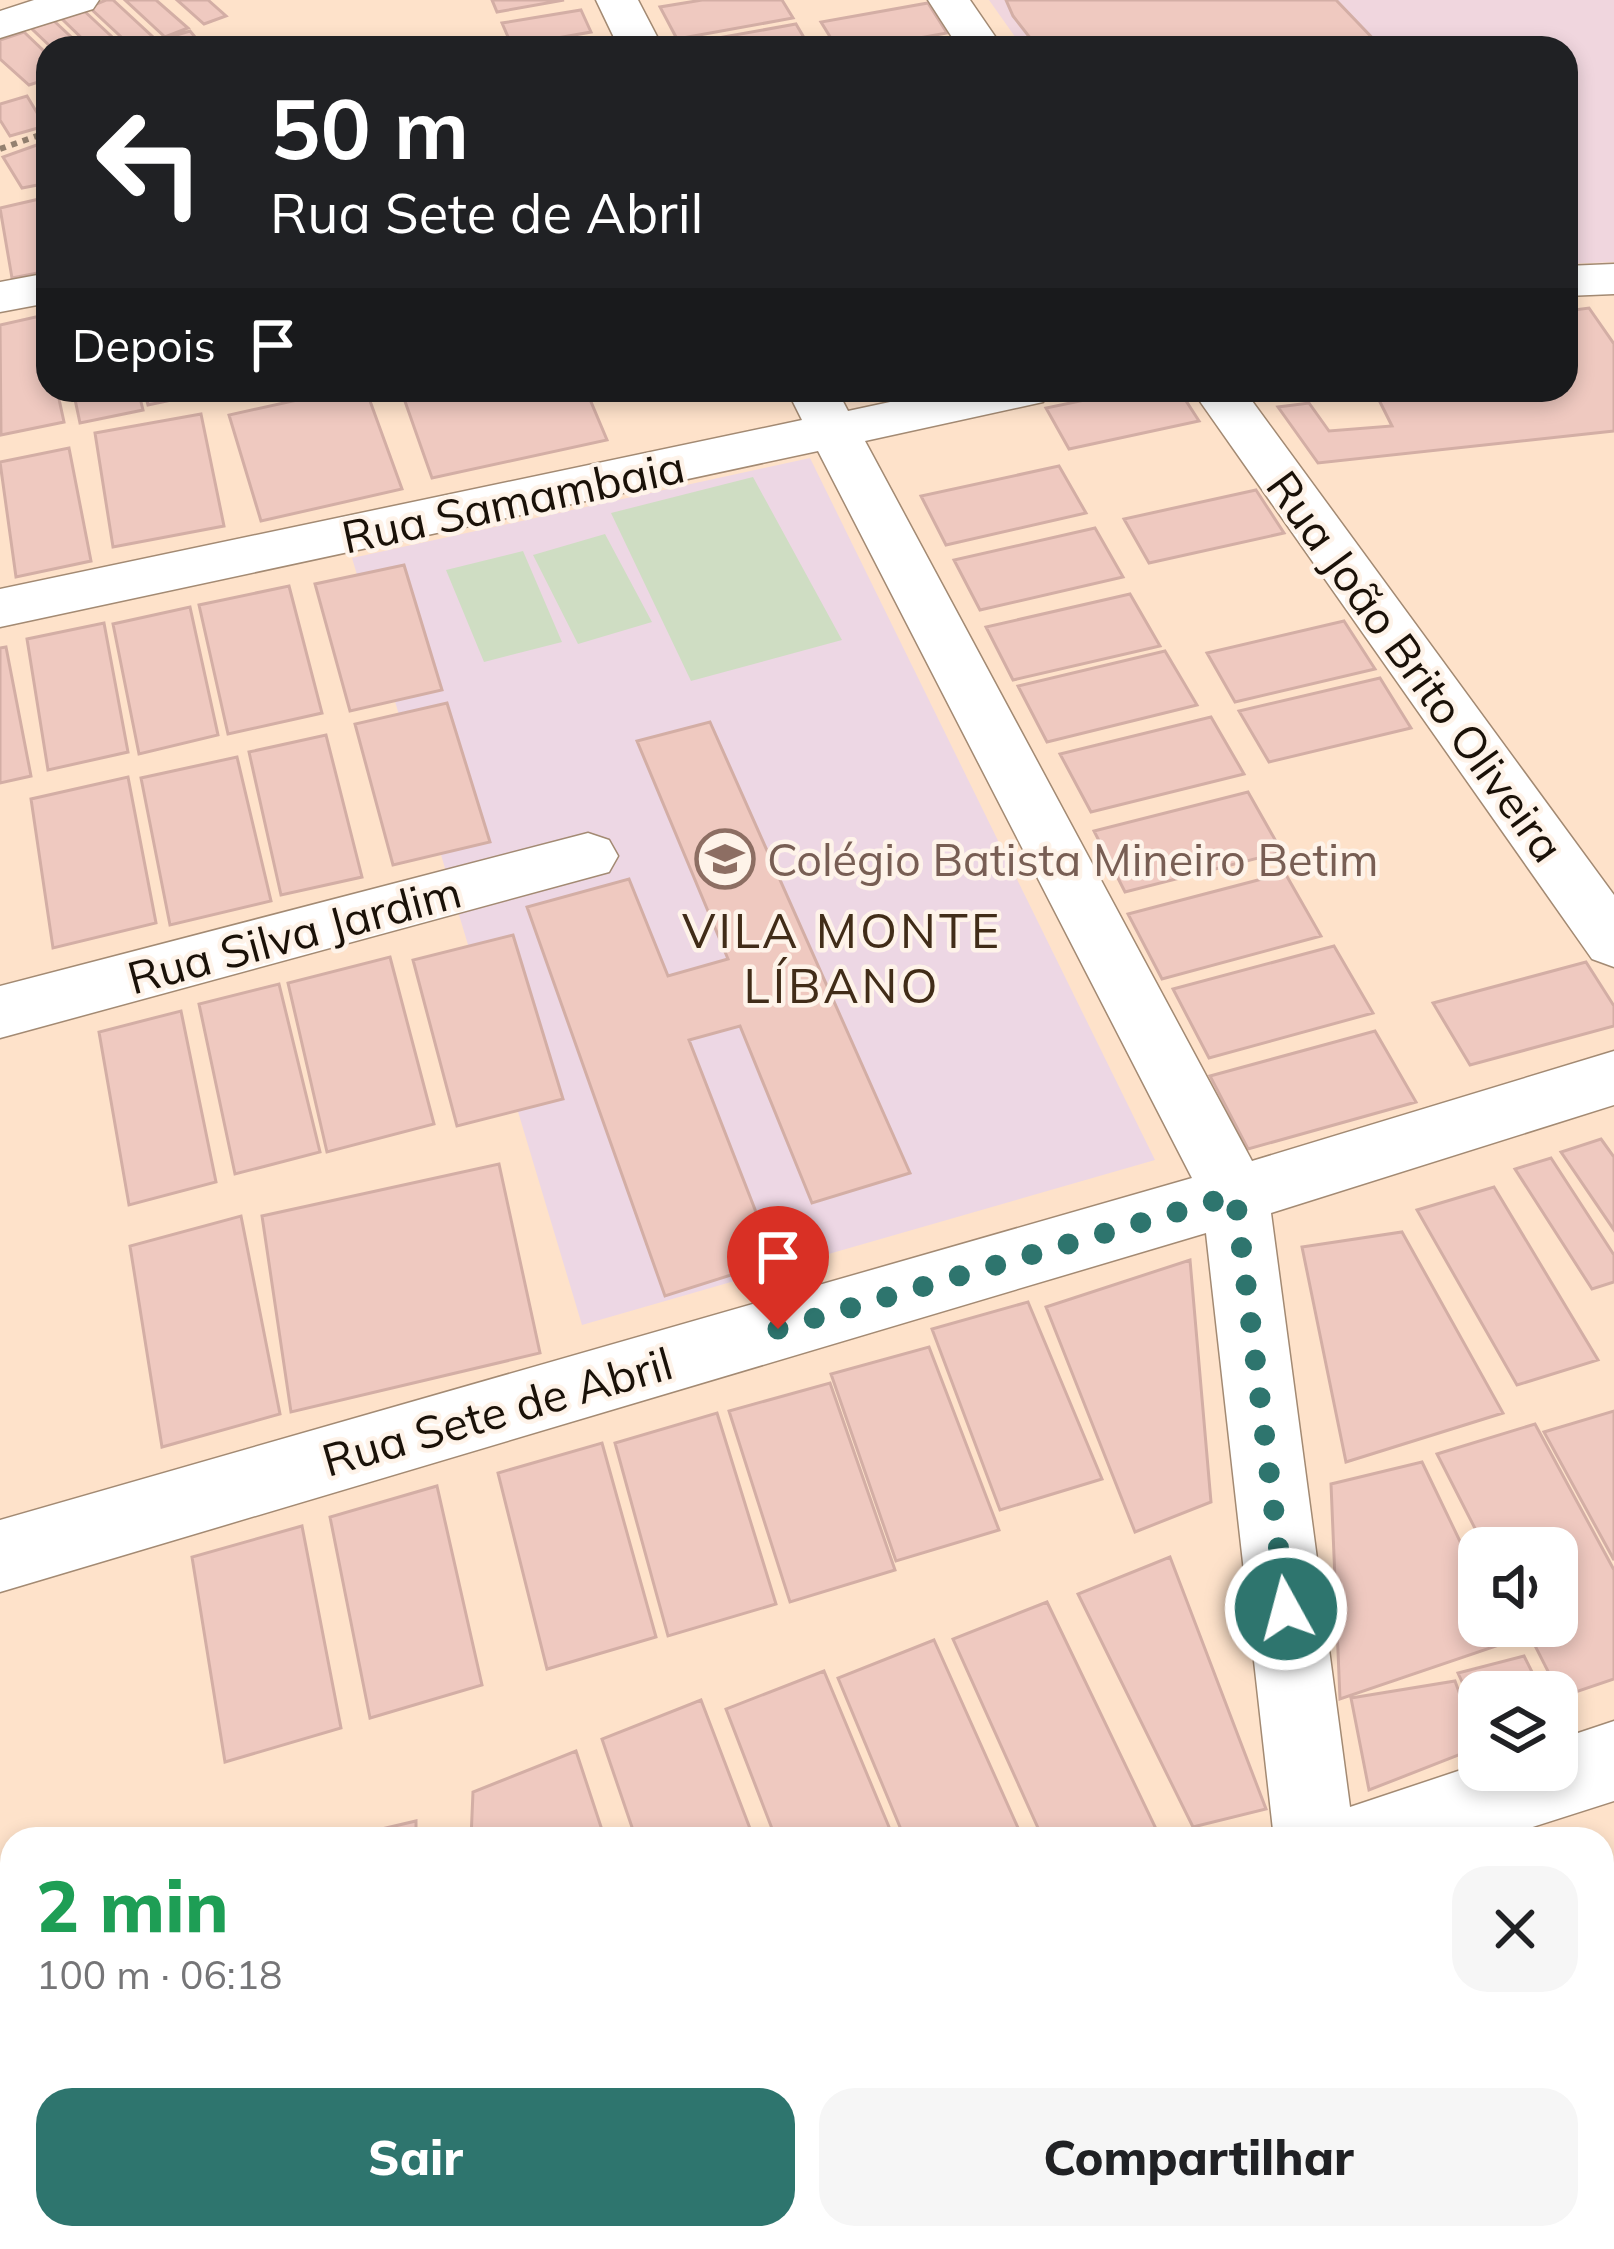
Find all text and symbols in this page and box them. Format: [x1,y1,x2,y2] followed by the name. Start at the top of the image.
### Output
[270,75,469,180] text: 50 m
[72,84,228,240] icon: left
[270,179,703,247] text: Rua Sete de Abril
[240,312,306,378] icon: arrive
[72,317,216,373] text: Depois
[337,437,689,565] street label: Rua Samambaia
[1255,460,1577,872] street label: Rua João Brito Oliveira
[694,828,756,890] school or university icon: Colégio Batista Mineiro Betim
[767,831,1378,887] place label: Colégio Batista Mineiro Betim
[121,863,467,1005] street label: Rua Silva Jardim
[682,900,1002,1015] district label: VILA MONTE LÍBANO
[727,1206,829,1329] pin
[745,1224,811,1290] icon: arrive
[316,1334,678,1488] street label: Rua Sete de Abril
[1458,1527,1578,1791] map controls
[1458,1527,1578,1647] button: sound
[1223,1546,1349,1672] position arrow
[1458,1671,1578,1791] button: layers
[36,1860,229,1950] text: 2 min
[1452,1866,1578,1992] button: close
[36,1950,282,1999] text: 100 m · 06:18
[36,2088,795,2226] button: Sair
[819,2088,1578,2226] button: Compartilhar

